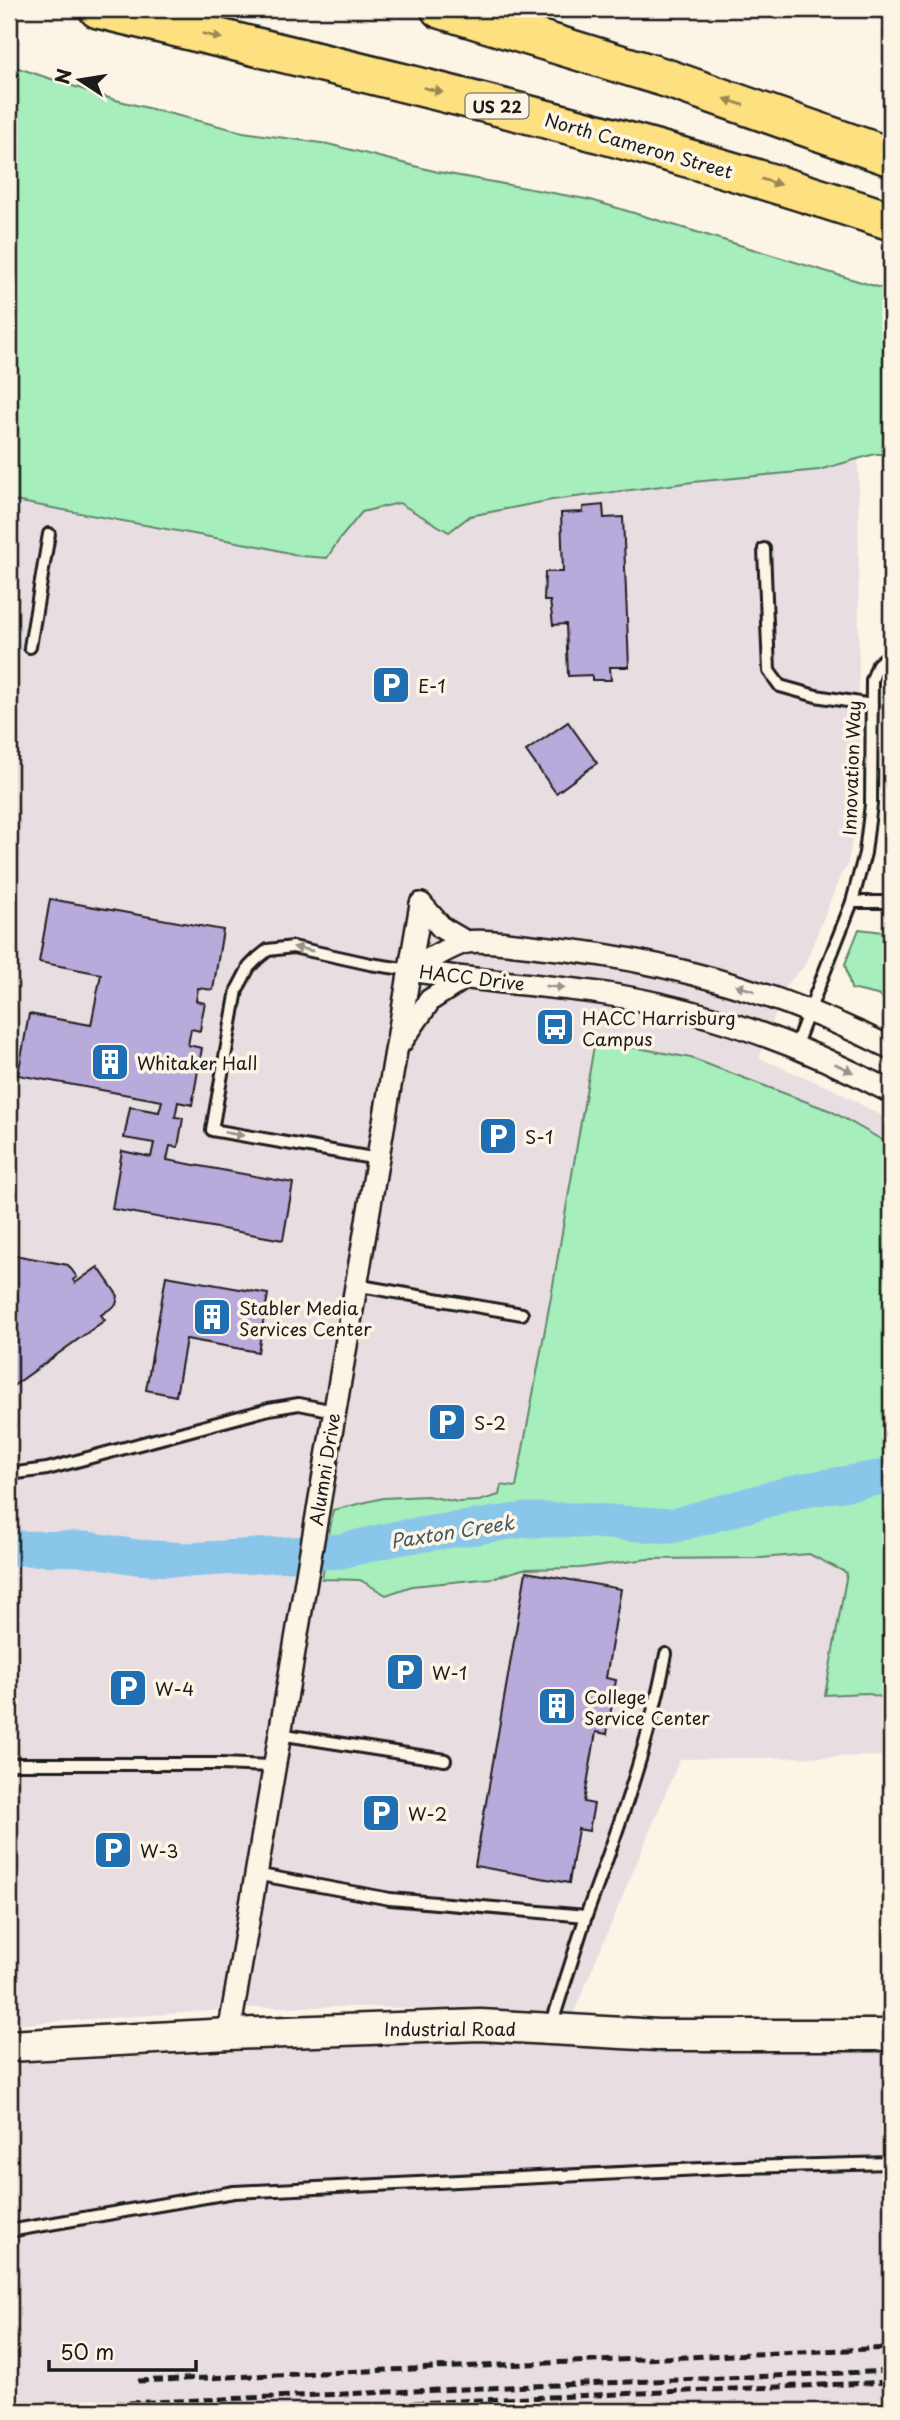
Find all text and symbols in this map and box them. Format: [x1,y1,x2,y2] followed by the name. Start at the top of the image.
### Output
[201,31,223,42] one-way arrow
[46,46,116,116] north arrow
[47,66,78,87] text: N
[422,85,444,96] one-way arrow
[466,94,528,118] road number: US 22
[724,96,745,107] one-way arrow
[542,105,736,185] street label: North Cameron Street
[761,178,782,188] one-way arrow
[370,664,412,706] parking icon: E-1
[418,672,446,699] place label: E-1
[835,700,867,836] street label: Innovation Way
[292,944,314,955] one-way arrow
[418,957,526,997] street label: HACC Drive
[544,982,566,993] one-way arrow
[734,982,755,993] one-way arrow
[582,1004,736,1052] place label: HACC Harrisburg Campus
[534,1006,576,1048] bus stop icon: HACC Harrisburg Campus
[89,1041,131,1083] building icon: Whitaker Hall
[137,1049,257,1076] place label: Whitaker Hall
[833,1063,854,1074] one-way arrow
[477,1115,519,1157] parking icon: S-1
[525,1123,553,1150] place label: S-1
[223,1129,245,1140] one-way arrow
[239,1294,372,1342] place label: Stabler Media Services Center
[191,1296,233,1338] building icon: Stabler Media Services Center
[426,1401,468,1443] parking icon: S-2
[474,1409,506,1436] place label: S-2
[302,1411,346,1527] street label: Alumni Drive
[388,1507,517,1555] water label: Paxton Creek
[384,1651,426,1693] parking icon: W-1
[432,1659,467,1686] place label: W-1
[107,1667,149,1709] parking icon: W-4
[155,1675,194,1702] place label: W-4
[584,1683,710,1731] place label: College Service Center
[536,1685,578,1727] building icon: College Service Center
[360,1792,402,1834] parking icon: W-2
[408,1800,447,1827] place label: W-2
[92,1829,134,1871] parking icon: W-3
[140,1837,178,1864] place label: W-3
[384,2015,516,2042] street label: Industrial Road
[49,2329,196,2373] scale bar
[60,2335,114,2367] text: 50 m

